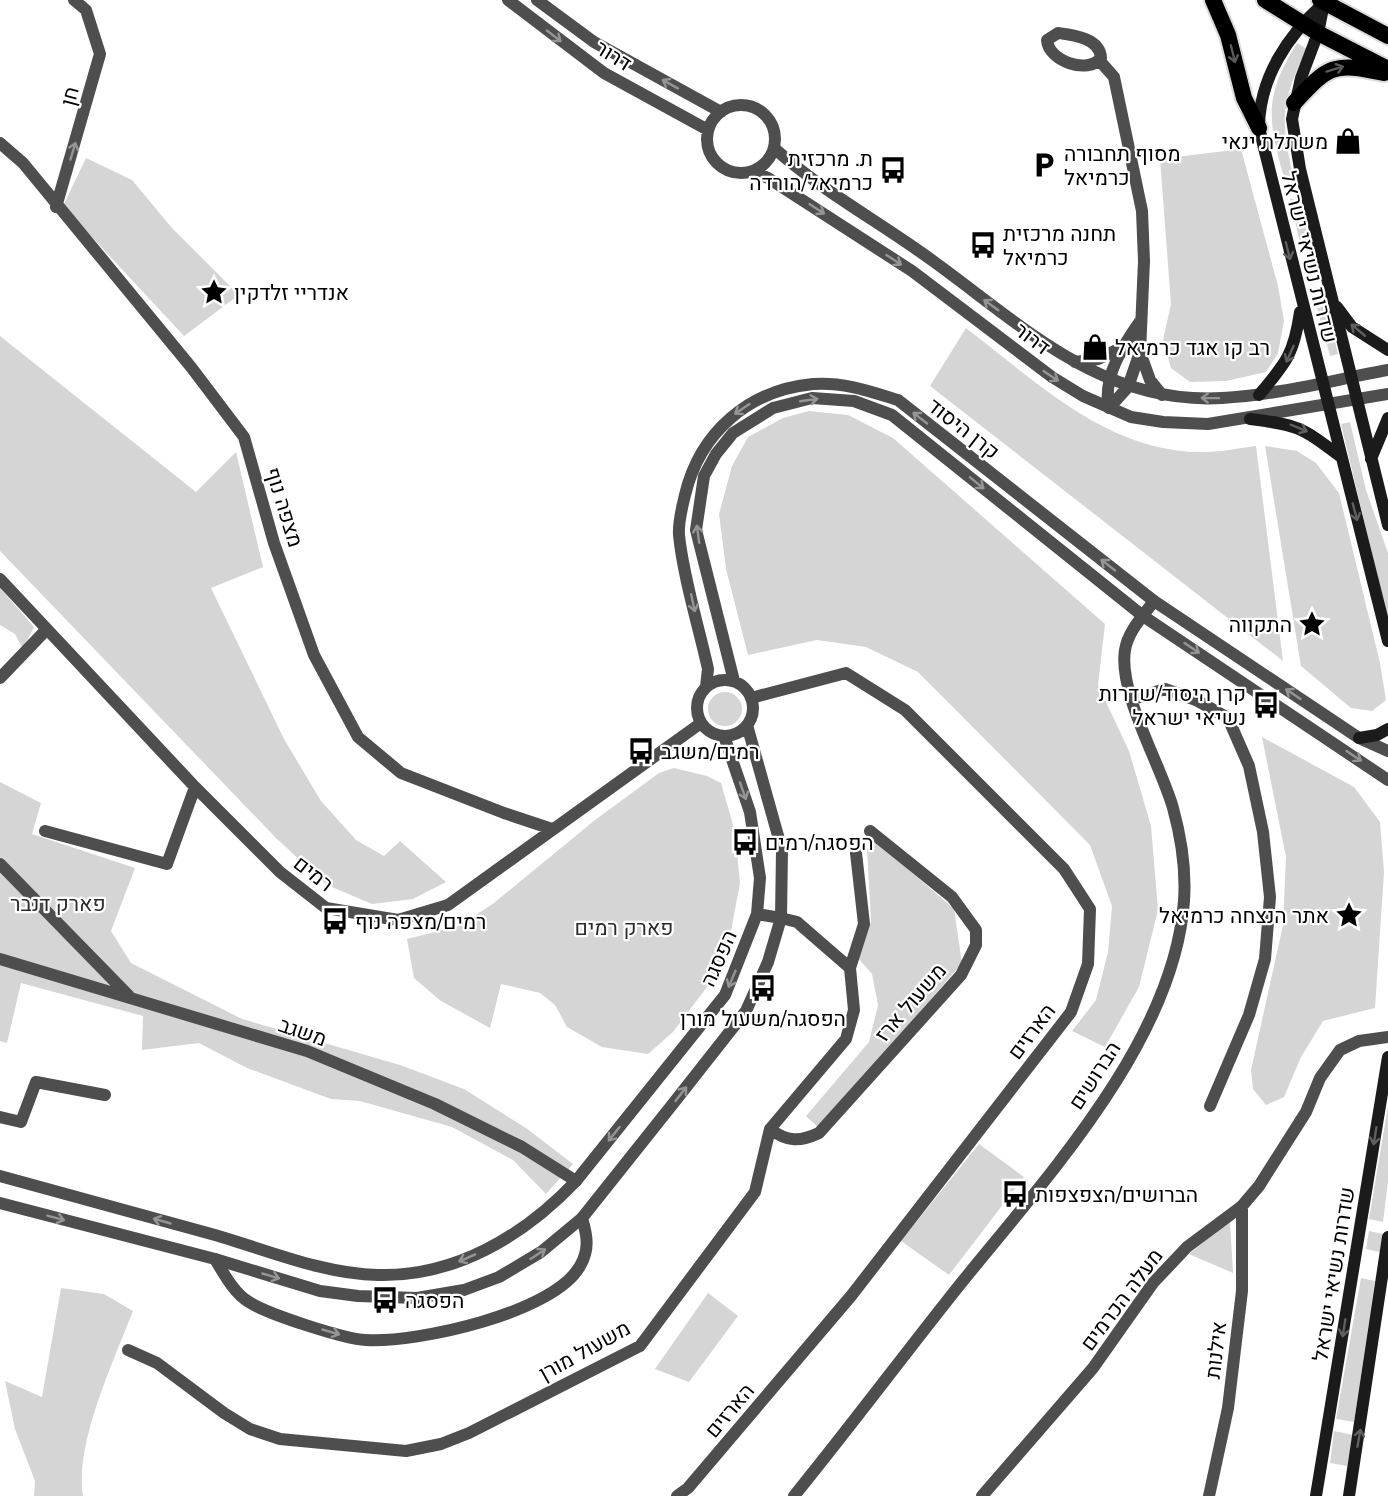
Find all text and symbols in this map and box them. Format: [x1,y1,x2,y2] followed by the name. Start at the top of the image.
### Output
[546,30,562,43] one-way arrow
[591,34,637,76] street label: דרור
[1227,45,1239,64] one-way arrow
[1325,63,1344,74] one-way arrow
[661,78,679,89] one-way arrow
[54,84,84,108] street label: חן
[1333,126,1363,156] shop icon: משתלת ינאי
[1222,128,1328,154] place label: משתלת ינאי
[1064,140,1181,190] place label: מסוף תחבורה כרמיאל
[68,142,79,161] one-way arrow
[749,145,873,195] place label: ת. מרכזית כרמיאל/הורדה
[1029,150,1059,180] parking icon: מסוף תחבורה כרמיאל
[878,155,908,185] bus stop icon: ת. מרכזית כרמיאל/הורדה
[1276,168,1344,346] street label: שדרות נשיאי ישראל
[808,204,825,216] one-way arrow
[1003,220,1116,270] place label: תחנה מרכזית כרמיאל
[968,230,998,260] bus stop icon: תחנה מרכזית כרמיאל
[1283,241,1294,260] one-way arrow
[886,254,902,266] one-way arrow
[199,277,229,307] place icon: אנדריי זלדקין
[234,279,349,305] place label: אנדריי זלדקין
[983,298,999,311] one-way arrow
[1010,316,1056,360] street label: דרור
[1351,323,1366,337] one-way arrow
[1080,332,1110,362] shop icon: רב קו אגד כרמיאל
[1115,334,1270,360] place label: רב קו אגד כרמיאל
[1283,345,1295,363] one-way arrow
[1043,370,1059,382] one-way arrow
[923,392,1005,464] street label: קרן היסוד
[1201,393,1221,404] one-way arrow
[798,395,818,406] one-way arrow
[734,403,751,415] one-way arrow
[912,411,928,424] one-way arrow
[1289,423,1308,434] one-way arrow
[261,464,309,550] street label: מצפה נוף
[969,477,985,490] one-way arrow
[1349,502,1361,521] one-way arrow
[693,525,704,544] one-way arrow
[1100,559,1116,572] one-way arrow
[688,593,700,612] one-way arrow
[1297,609,1327,639] place icon: התקווה
[1229,611,1292,637] place label: התקווה
[1183,642,1200,655] one-way arrow
[1099,680,1246,730] place label: קרן היסוד/שדרות נשיאי ישראל
[1285,688,1302,700] one-way arrow
[1251,690,1281,720] bus stop icon: קרן היסוד/שדרות נשיאי ישראל
[626,736,656,766] bus stop icon: רמים/משגב
[661,738,760,764] place label: רמים/משגב
[1345,750,1362,762] one-way arrow
[738,781,749,800] one-way arrow
[730,827,760,857] bus stop icon: הפסגה/רמים
[765,829,874,855] place label: הפסגה/רמים
[289,849,339,897] street label: רמים
[10,890,106,916] park label: פארק דנבר
[1334,900,1364,930] place icon: אתר הנצחה כרמיאל
[1159,902,1329,928] place label: אתר הנצחה כרמיאל
[320,906,350,936] bus stop icon: רמים/מצפה נוף
[355,908,486,934] place label: רמים/מצפה נוף
[575,914,673,940] park label: פארק רמים
[694,926,742,990] street label: הפסגה
[869,957,951,1047] street label: משעול ארז
[726,970,737,988] one-way arrow
[748,973,778,1003] bus stop icon: הפסגה/משעול מורן
[1002,998,1060,1064] street label: הארזים
[680,1005,846,1031] place label: הפסגה/משעול מורן
[276,1011,330,1051] street label: משגב
[1062,1036,1126,1114] street label: הברושים
[675,1086,688,1102] one-way arrow
[1370,1125,1381,1145] one-way arrow
[608,1126,621,1142] one-way arrow
[1000,1179,1030,1209] bus stop icon: הברושים/הצפצפות
[1035,1181,1198,1207] place label: הברושים/הצפצפות
[1306,1185,1360,1363] street label: שדרות נשיאי ישראל
[47,1213,66,1225] one-way arrow
[153,1215,172,1226] one-way arrow
[1074,1243,1168,1355] street label: מעלה הכרמים
[529,1247,546,1260] one-way arrow
[459,1253,477,1264] one-way arrow
[261,1271,280,1282] one-way arrow
[370,1285,400,1315] bus stop icon: הפסגה
[405,1287,464,1313] place label: הפסגה
[534,1314,634,1386] street label: משעול מורן
[1339,1318,1350,1338] one-way arrow
[1199,1320,1231,1380] street label: אילנות
[321,1327,340,1338] one-way arrow
[699,1377,759,1443] street label: הארזים
[1354,1429,1365,1449] one-way arrow

